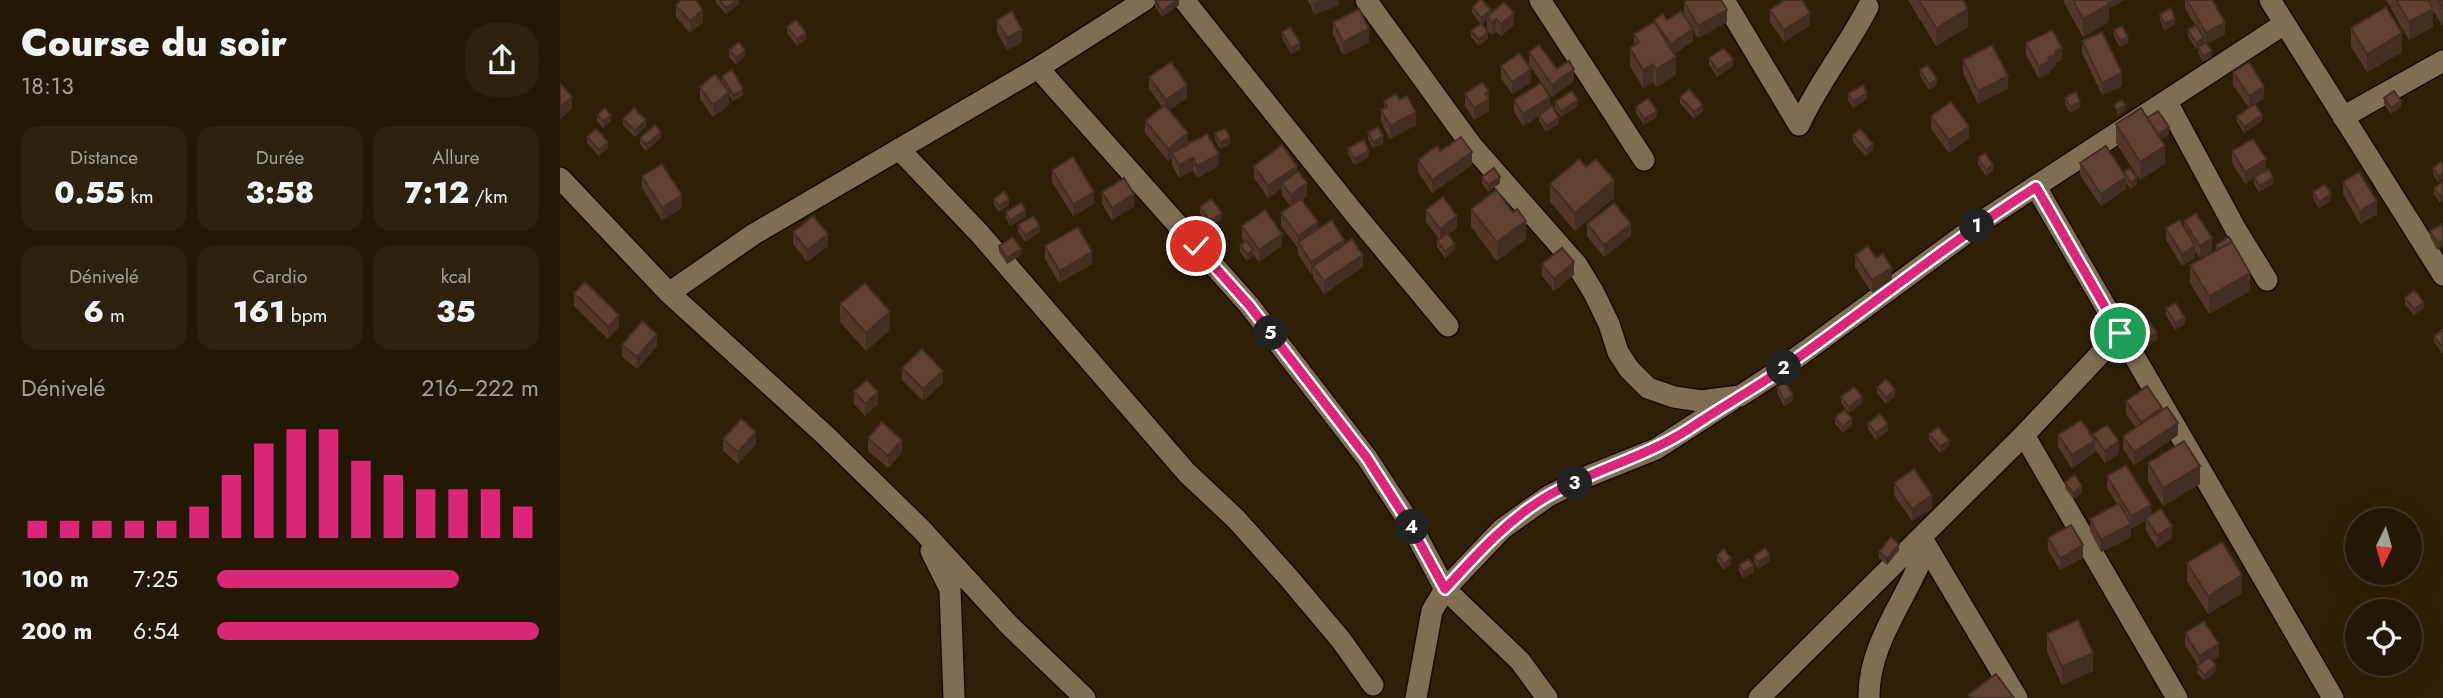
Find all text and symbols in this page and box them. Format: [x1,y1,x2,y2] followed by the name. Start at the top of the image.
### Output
[21,15,287,70] text: Course du soir
[465,23,539,97] button: share
[21,69,74,103] text: 18:13
[70,144,138,171] text: Distance
[256,144,304,171] text: Durée
[432,144,480,171] text: Allure
[54,171,125,214] text: 0.55
[246,171,314,214] text: 3:58
[404,171,469,214] text: 7:12
[125,183,154,210] text: km
[469,183,508,210] text: /km
[1960,208,1994,244] pin: 1
[1972,212,1981,239] text: 1
[1166,216,1226,276] pin
[1177,227,1215,265] icon: check
[69,263,139,290] text: Dénivelé
[253,263,307,290] text: Cardio
[441,263,471,290] text: kcal
[83,290,104,333] text: 6
[233,290,285,333] text: 161
[436,290,476,333] text: 35
[104,302,125,329] text: m
[285,302,327,329] text: bpm
[2090,303,2150,363] pin
[2101,314,2139,352] icon: arrive
[1254,316,1288,350] pin: 5
[1264,319,1277,346] text: 5
[1766,350,1802,386] pin: 2
[1777,354,1790,381] text: 2
[21,371,105,405] text: Dénivelé
[421,371,539,405] text: 216–222 m
[1558,466,1592,500] pin: 3
[1569,469,1580,496] text: 3
[2345,508,2422,584] north arrow
[2345,508,2422,676] map controls
[1394,510,1430,544] pin: 4
[1405,513,1418,540] text: 4
[21,562,89,596] text: 100 m
[133,562,178,596] text: 7:25
[2345,599,2422,676] button: locate
[21,614,92,648] text: 200 m
[133,614,180,648] text: 6:54

